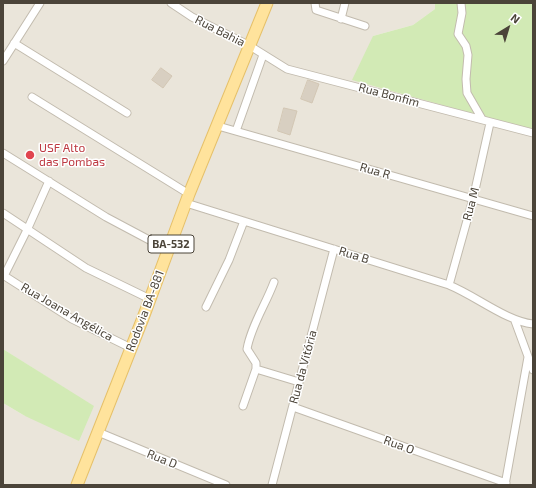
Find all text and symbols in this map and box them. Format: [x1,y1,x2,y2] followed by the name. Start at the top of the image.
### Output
[488,8,528,48] north arrow
[509,11,523,26] text: N
[193,12,247,50] street label: Rua Bahia
[357,80,421,110] street label: Rua Bonfim
[39,141,105,169] place label: USF Alto das Pombas
[24,149,36,161] marker: USF Alto das Pombas
[358,160,392,182] street label: Rua R
[460,186,482,222] street label: Rua M
[148,235,194,253] road number: BA-532
[337,244,371,266] street label: Rua B
[123,268,167,354] street label: Rodovia BA-881
[18,280,116,344] street label: Rua Joana Angélica
[286,329,320,405] street label: Rua da Vitória
[382,433,416,457] street label: Rua O
[145,446,179,472] street label: Rua D

